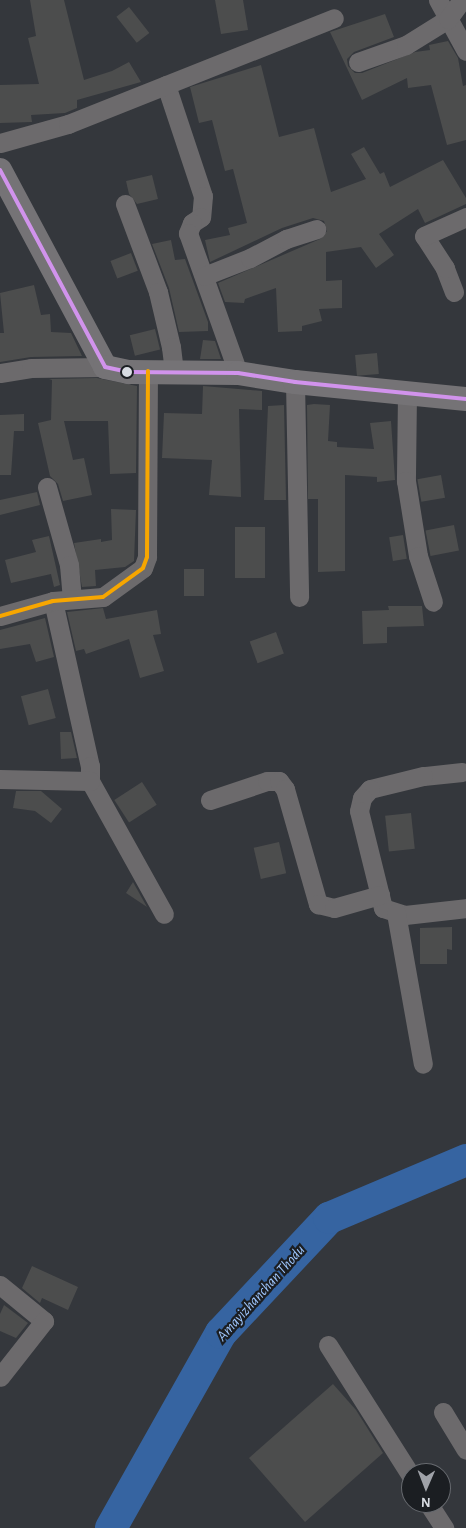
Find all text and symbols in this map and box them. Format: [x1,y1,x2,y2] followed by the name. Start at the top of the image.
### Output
[122,367,132,377] unlabelled marker
[213,1241,309,1345] water label: Amayizhanchan Thodu
[401,1463,451,1513] north arrow
[421,1495,431,1509] text: N

